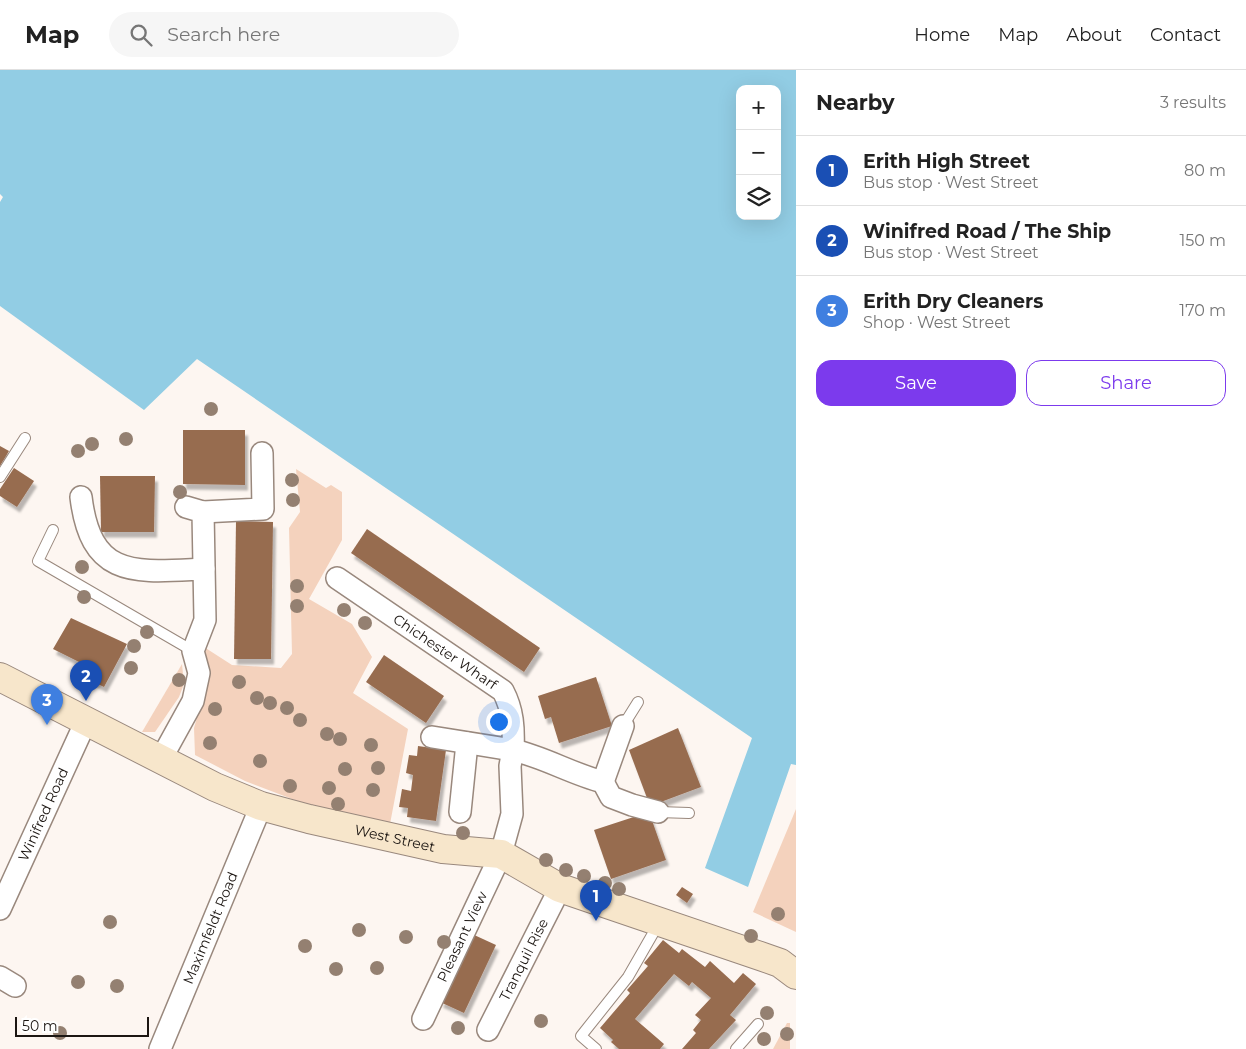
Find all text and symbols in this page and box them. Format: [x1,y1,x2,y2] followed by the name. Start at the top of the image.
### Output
[109,12,459,57] search box
[25,20,79,49] text: Map
[127,21,155,49] icon: search
[167,23,280,46] text: Search here
[914,24,970,46] text: Home
[998,24,1038,46] text: Map
[1066,24,1122,46] text: About
[1150,24,1221,46] text: Contact
[736,85,781,220] map controls
[736,85,781,130] button: +
[816,90,895,115] text: Nearby
[1160,93,1226,112] text: 3 results
[736,130,781,175] button: −
[863,150,1030,173] text: Erith High Street
[829,161,835,180] text: 1
[1184,161,1226,180] text: 80 m
[863,173,1039,192] text: Bus stop · West Street
[736,175,781,220] button: layers
[863,220,1111,243] text: Winifred Road / The Ship
[827,231,837,250] text: 2
[1179,231,1226,250] text: 150 m
[863,243,1039,262] text: Bus stop · West Street
[863,290,1043,313] text: Erith Dry Cleaners
[827,301,837,320] text: 3
[1179,301,1226,320] text: 170 m
[863,313,1010,332] text: Shop · West Street
[816,360,1016,406] button: Save
[1026,360,1226,406] button: Share
[390,610,502,694] street label: Chichester Wharf
[70,660,102,701] pin: 2
[31,684,63,725] pin: 3
[486,709,512,735] your location
[14,765,72,864] street label: Winifred Road
[353,821,437,856] street label: West Street
[179,869,242,987] street label: Maximfeldt Road
[580,880,612,921] pin: 1
[433,888,491,985] street label: Pleasant View
[495,915,552,1004] street label: Tranquil Rise
[15,1014,149,1037] scale bar
[22,1017,58,1035] text: 50 m

